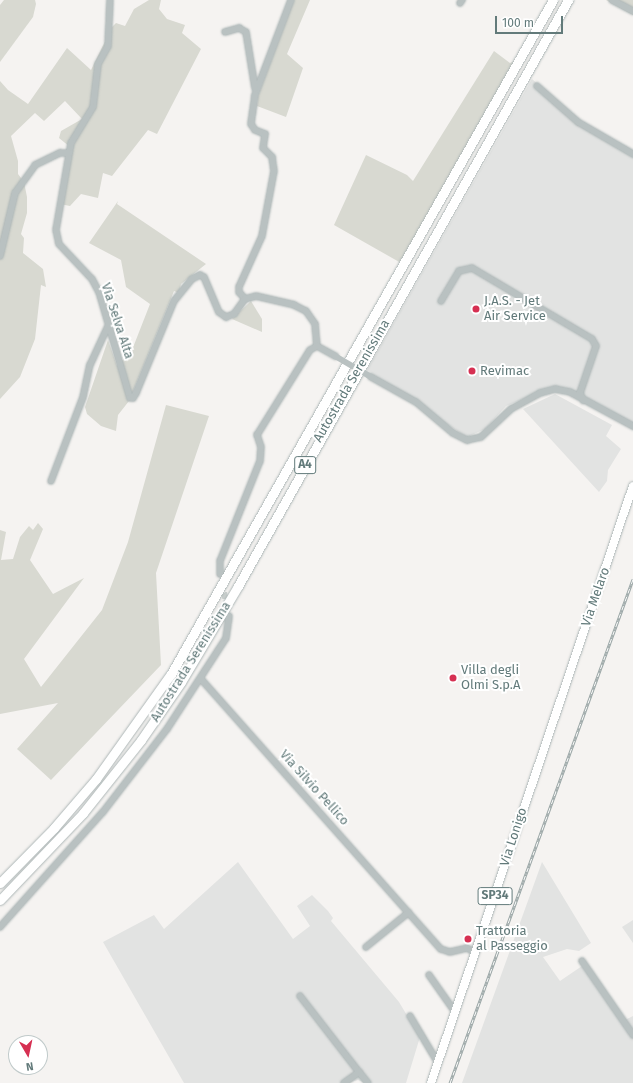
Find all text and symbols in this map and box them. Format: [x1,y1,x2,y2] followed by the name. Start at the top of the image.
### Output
[497,8,565,34] scale bar
[502,16,534,30] text: 100 m
[97,281,137,361] street label: Via Selva Alta
[484,294,546,325] place label: J.A.S. - Jet Air Service
[471,304,481,314] marker: J.A.S. - Jet Air Service
[311,317,393,445] street label: Autostrada Serenissima
[480,363,529,379] place label: Revimac
[467,366,477,376] marker: Revimac
[294,455,316,475] road number: A4
[579,565,613,629] street label: Via Melaro
[148,599,234,725] street label: Autostrada Serenissima
[461,663,520,694] place label: Villa degli Olmi S.p.A
[448,673,458,683] marker: Villa degli Olmi S.p.A
[276,747,352,829] street label: Via Silvio Pellico
[497,806,531,868] street label: Via Lonigo
[477,886,513,906] road number: SP34
[476,924,548,955] place label: Trattoria al Passeggio
[463,934,473,944] marker: Trattoria al Passeggio
[8,1035,48,1075] north arrow
[25,1059,34,1073] text: N

